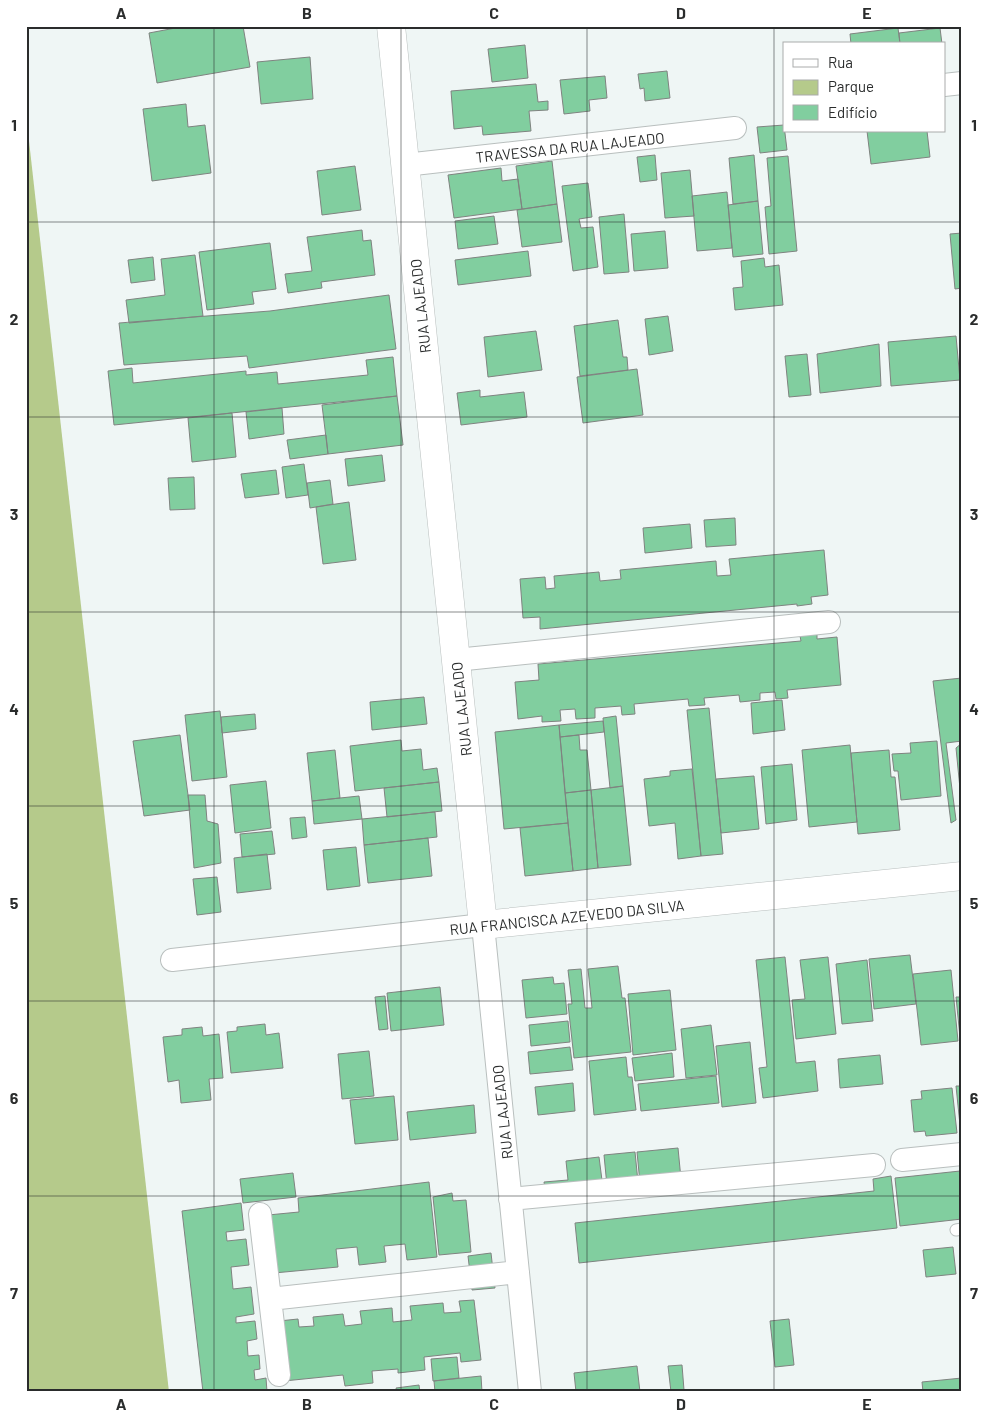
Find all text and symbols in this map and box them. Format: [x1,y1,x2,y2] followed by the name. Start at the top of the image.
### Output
[116,3,127,22] text: A
[302,3,312,22] text: B
[489,3,499,22] text: C
[676,3,686,22] text: D
[862,3,872,22] text: E
[783,42,946,132] legend
[828,53,853,71] text: Rua
[828,77,874,95] text: Parque
[828,103,877,121] text: Edifício
[11,115,17,134] text: 1
[971,115,977,134] text: 1
[475,128,665,166] street label: TRAVESSA DA RUA LAJEADO
[406,258,434,354] street label: RUA LAJEADO
[10,309,19,328] text: 2
[970,309,979,328] text: 2
[10,504,18,523] text: 3
[970,504,978,523] text: 3
[447,661,475,757] street label: RUA LAJEADO
[9,699,19,718] text: 4
[969,699,979,718] text: 4
[10,893,19,912] text: 5
[970,893,979,912] text: 5
[449,896,685,938] street label: RUA FRANCISCA AZEVEDO DA SILVA
[488,1064,516,1160] street label: RUA LAJEADO
[10,1088,19,1107] text: 6
[970,1088,979,1107] text: 6
[10,1283,18,1302] text: 7
[970,1283,978,1302] text: 7
[116,1394,127,1413] text: A
[302,1394,312,1413] text: B
[489,1394,499,1413] text: C
[676,1394,686,1413] text: D
[862,1394,872,1413] text: E

